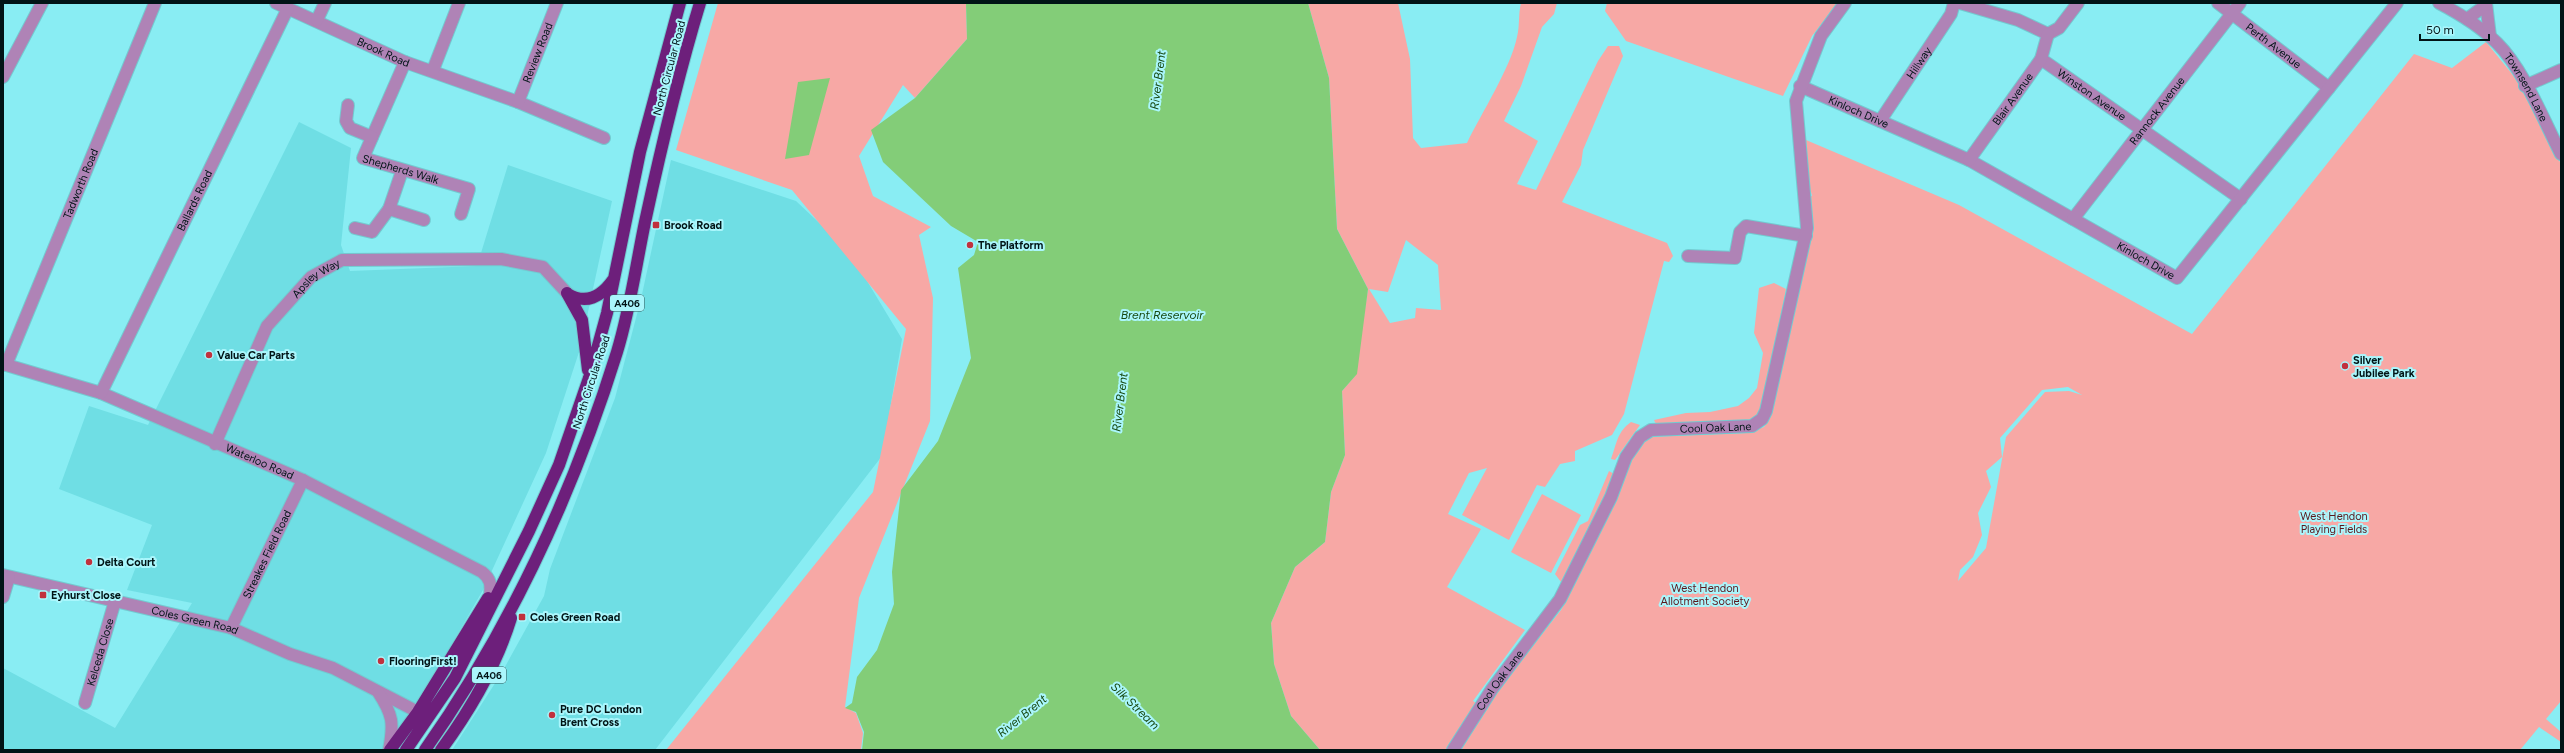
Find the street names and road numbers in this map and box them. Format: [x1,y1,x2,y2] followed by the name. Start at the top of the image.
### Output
[651,19,688,117] street label: North Circular Road
[520,21,556,85] street label: Review Road
[2243,21,2304,71] street label: Perth Avenue
[355,35,411,70] street label: Brook Road
[1904,44,1934,81] street label: Hillway
[2501,51,2550,124] street label: Townsend Lane
[2055,66,2128,124] street label: Winston Avenue
[1990,71,2036,128] street label: Blair Avenue
[2127,74,2188,148] street label: Rannock Avenue
[1826,93,1891,131] street label: Kinloch Drive
[61,147,101,221] street label: Tadworth Road
[361,152,441,187] street label: Shepherds Walk
[175,168,215,233] street label: Ballards Road
[2114,239,2177,282] street label: Kinloch Drive
[290,256,342,301] street label: Apsley Way
[610,295,644,311] road number: A406
[570,334,613,431] street label: North Circular Road
[1680,420,1752,436] street label: Cool Oak Lane
[223,441,296,482] street label: Waterloo Road
[240,508,294,601] street label: Streakes Field Road
[150,604,240,637] street label: Coles Green Road
[84,617,117,688] street label: Kelceda Close
[1474,648,1526,713] street label: Cool Oak Lane
[472,667,506,683] road number: A406

